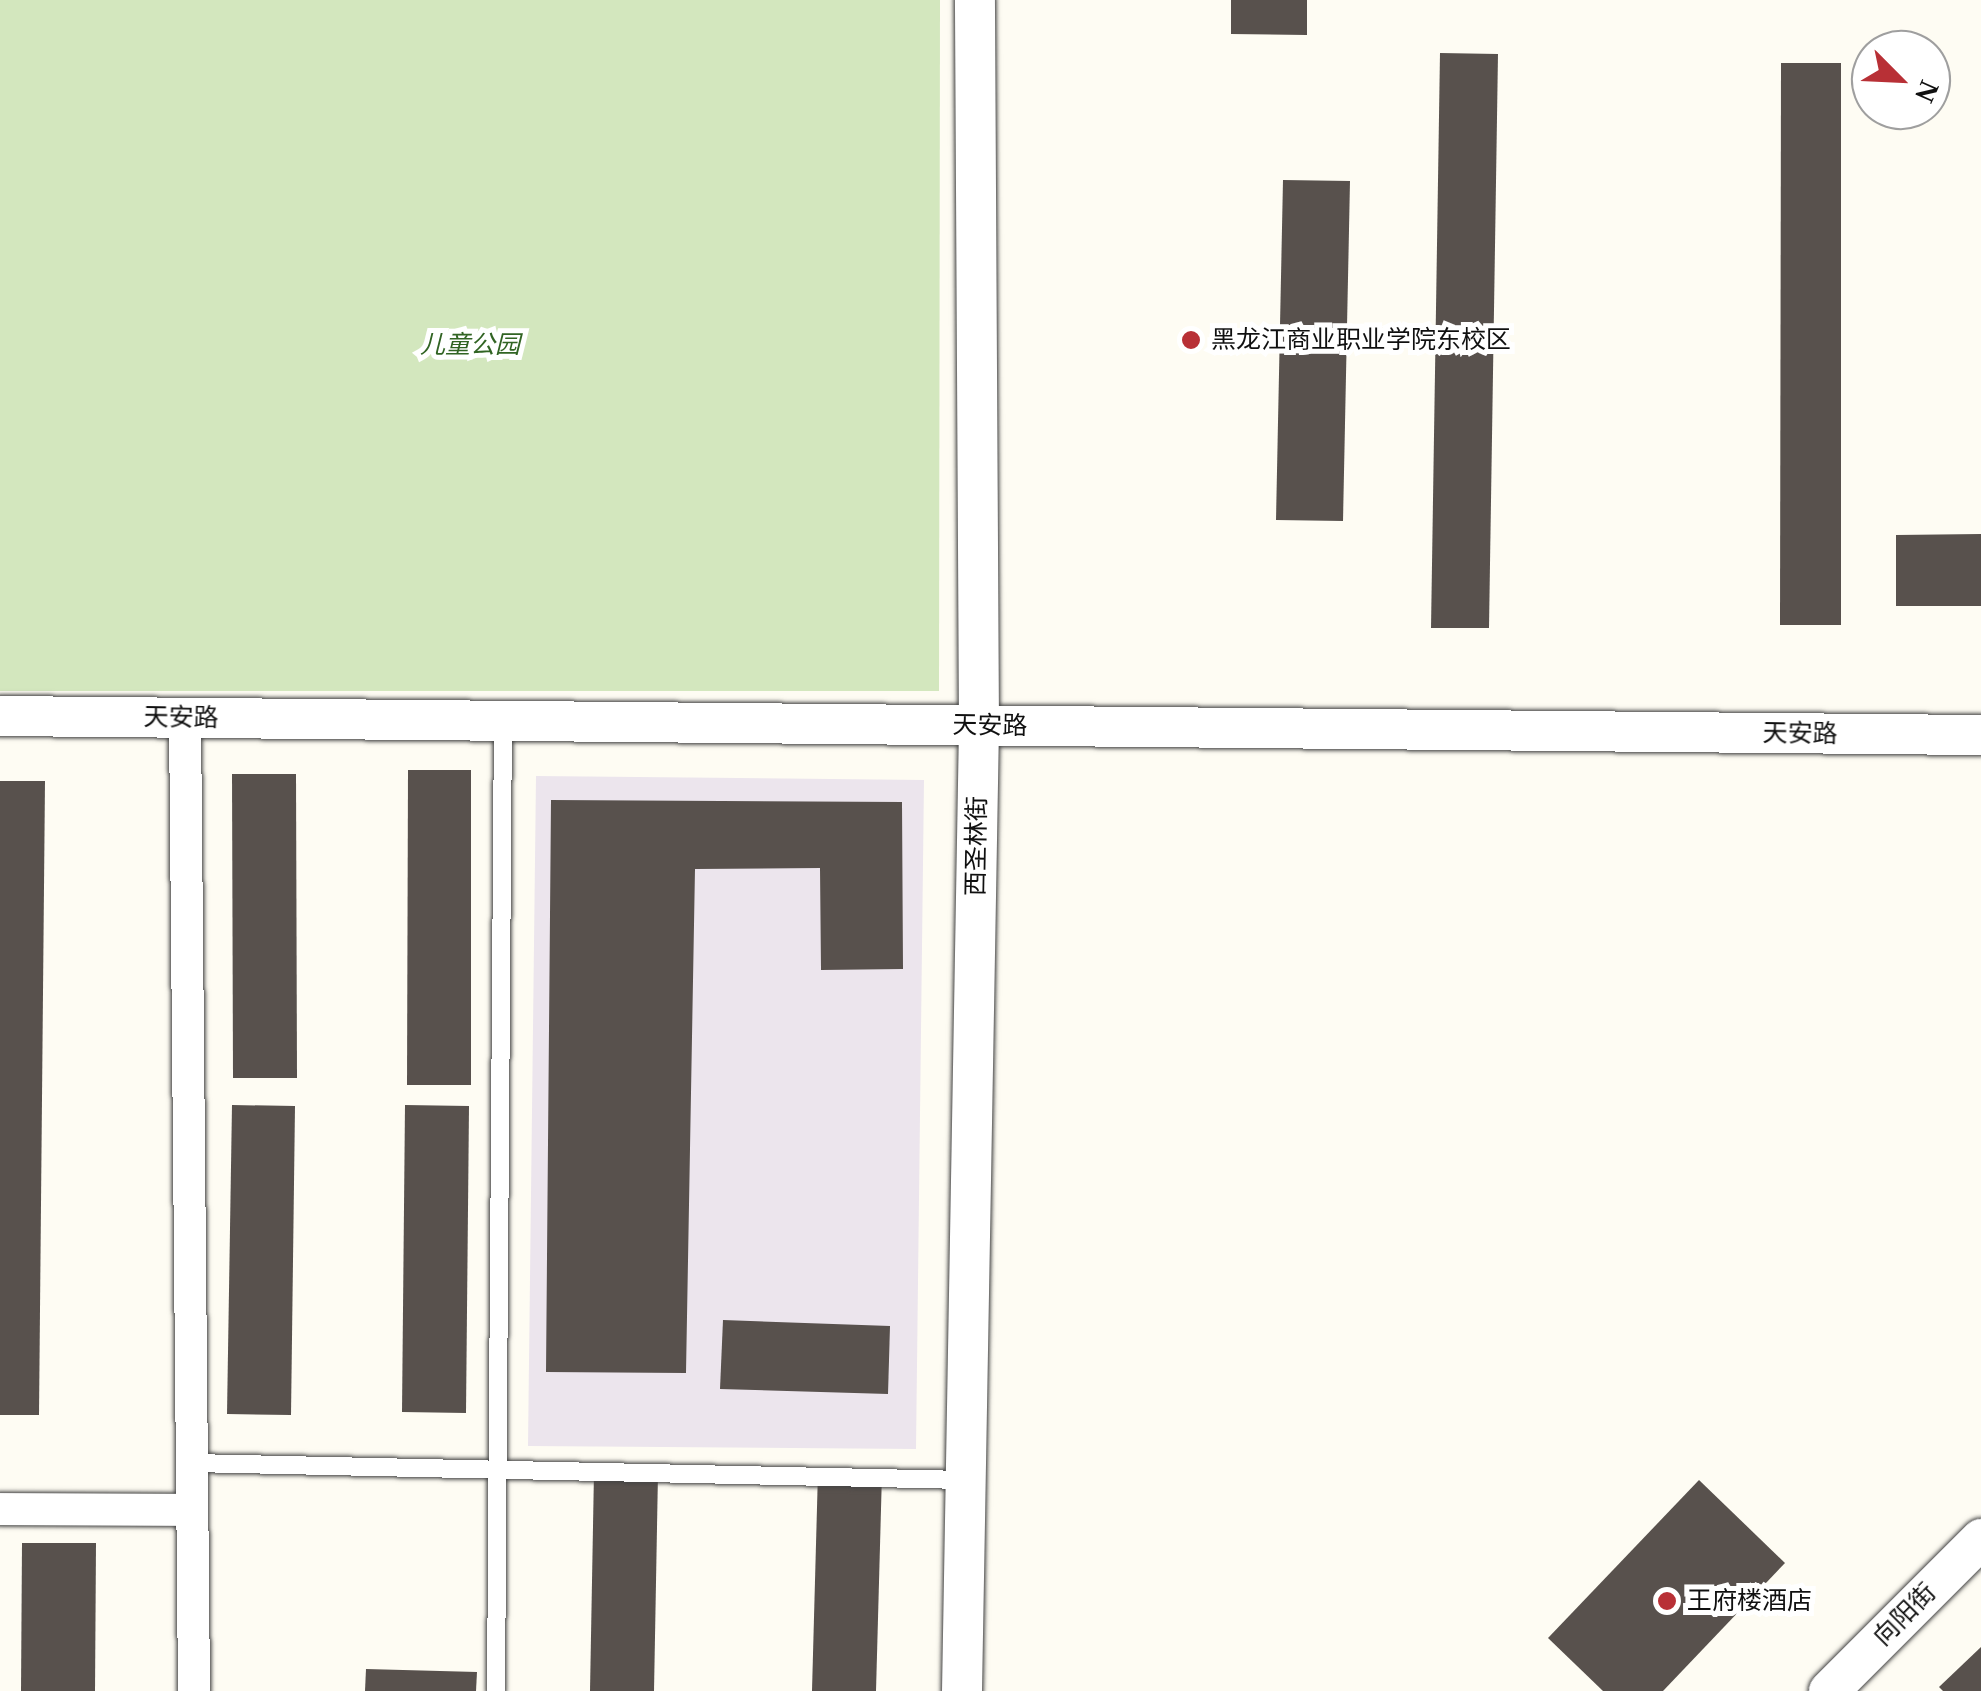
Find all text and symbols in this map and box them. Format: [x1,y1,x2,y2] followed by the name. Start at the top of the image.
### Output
[1851,30,1951,130] north arrow
[1909,76,1945,107] text: N
[1211,325,1511,355] place label: 黑龙江商业职业学院东校区
[1180,329,1202,351] marker: 黑龙江商业职业学院东校区
[420,330,520,360] park label: 儿童公园
[143,702,219,734] street label: 天安路
[952,710,1028,742] street label: 天安路
[1762,718,1838,750] street label: 天安路
[961,796,993,896] street label: 西圣林街
[1868,1578,1942,1652] street label: 向阳街
[1687,1586,1812,1616] place label: 王府楼酒店
[1656,1590,1678,1612] marker: 王府楼酒店

